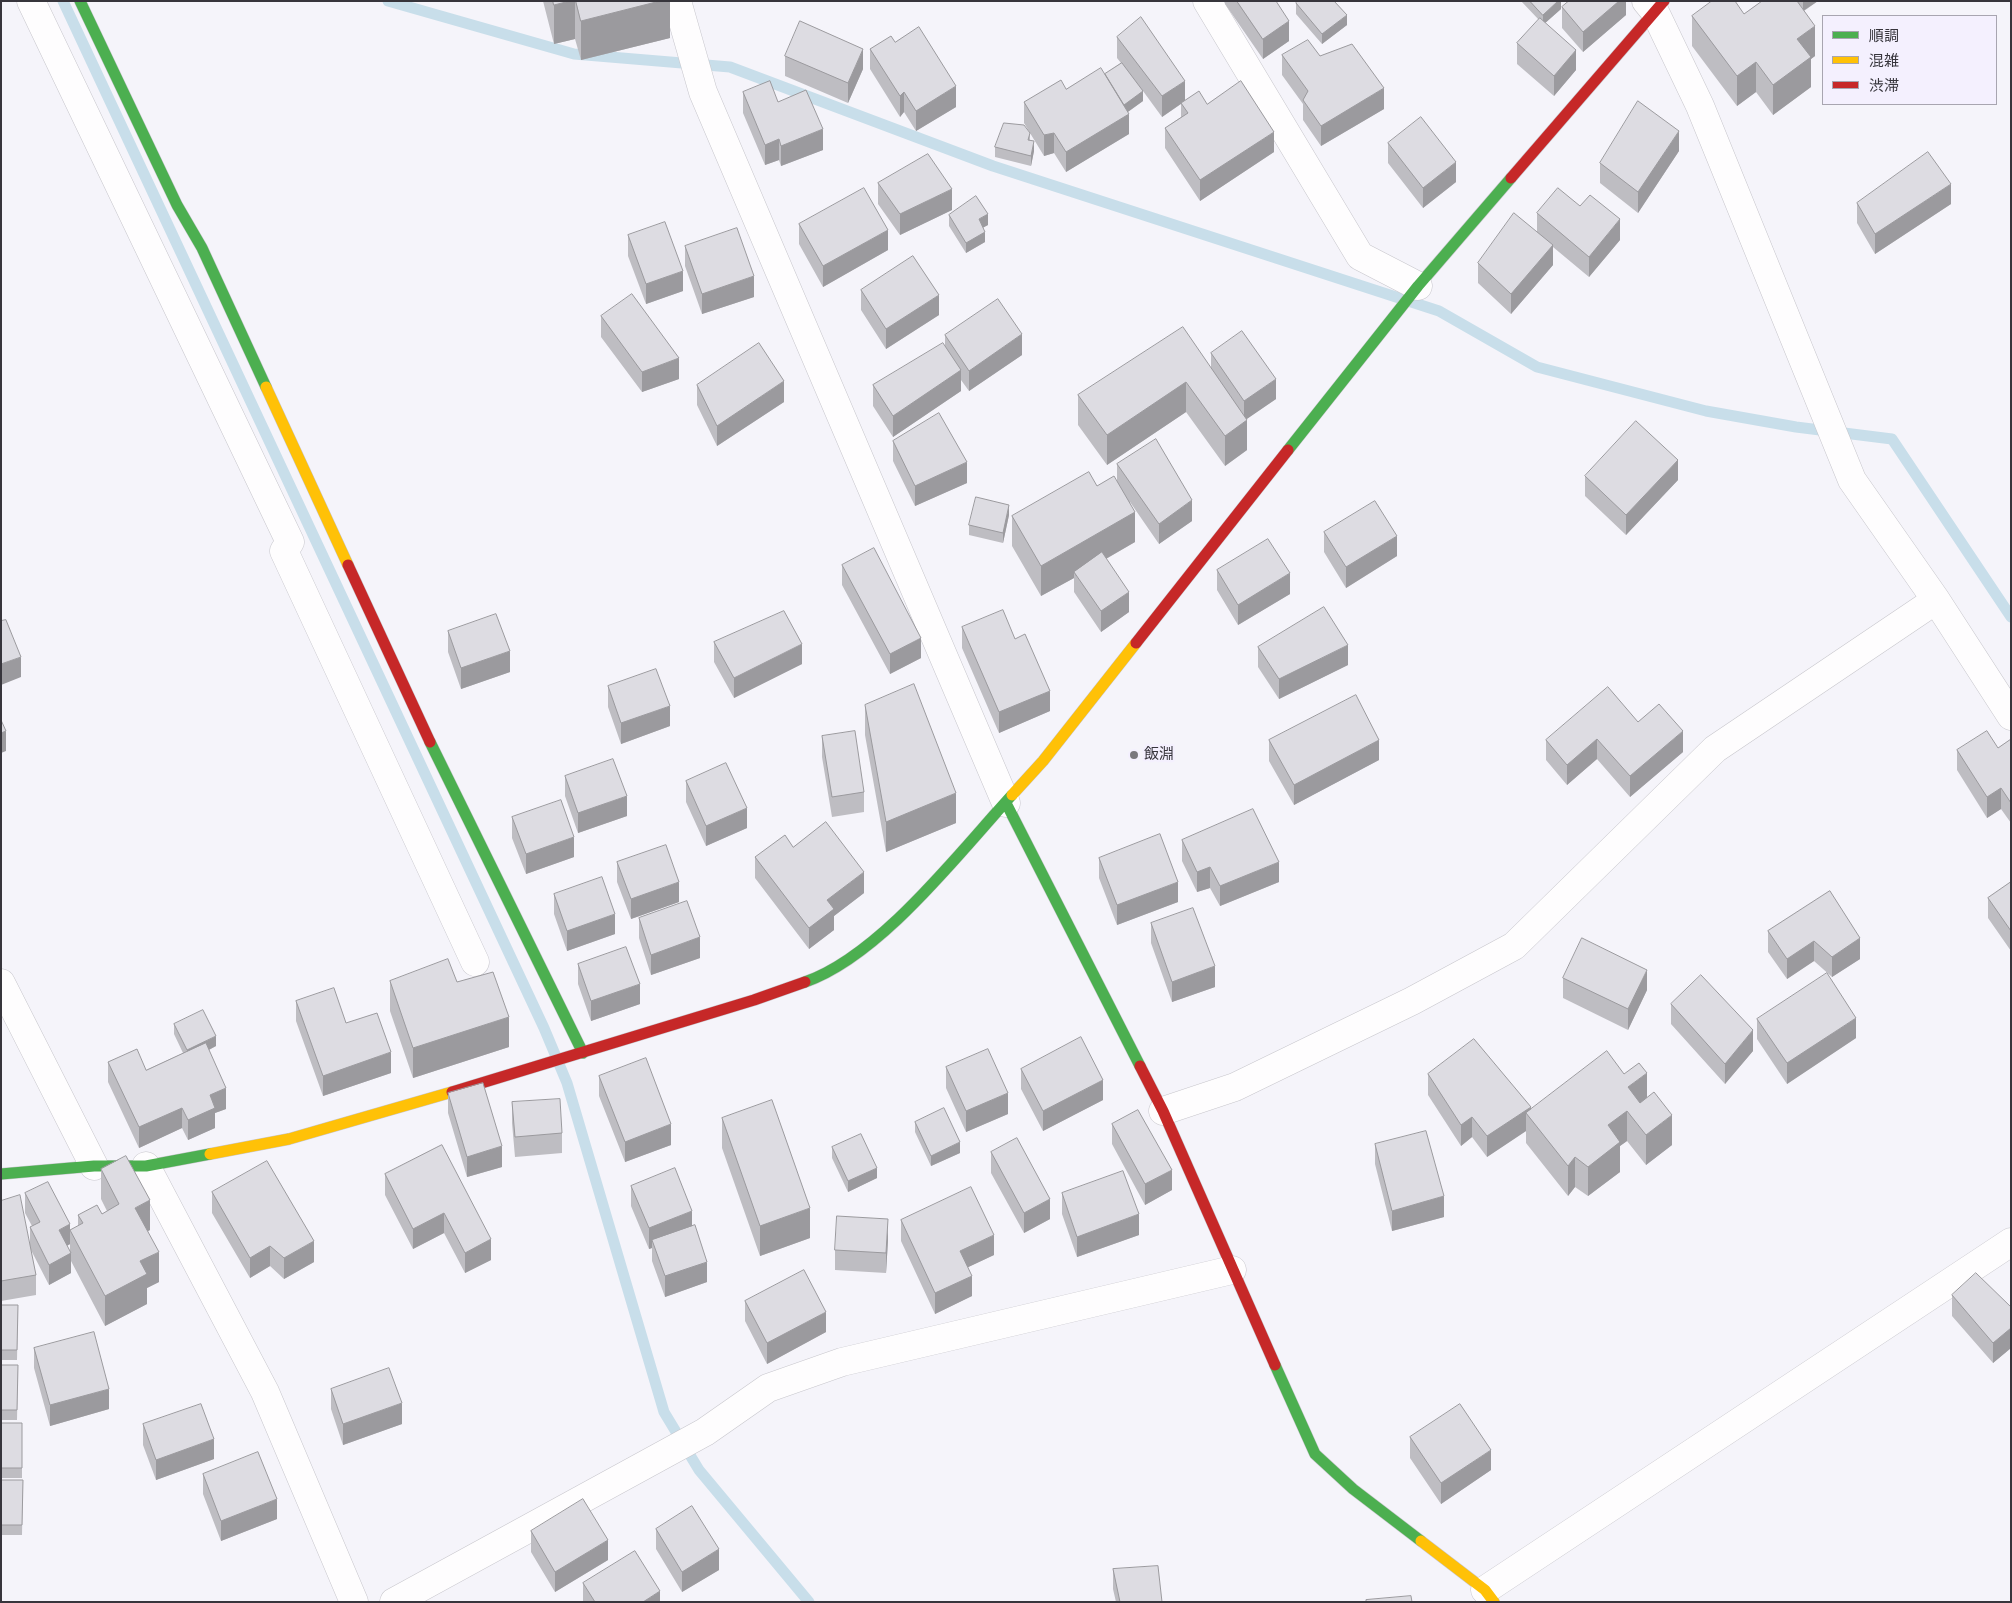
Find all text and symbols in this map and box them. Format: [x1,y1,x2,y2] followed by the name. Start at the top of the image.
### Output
[1822,15,1997,105] legend
[1869,28,1899,44] text: 順調
[1869,53,1899,69] text: 混雑
[1869,78,1899,94] text: 渋滞
[1144,746,1174,764] place label: 飯淵
[1128,749,1140,761] marker: 飯淵

